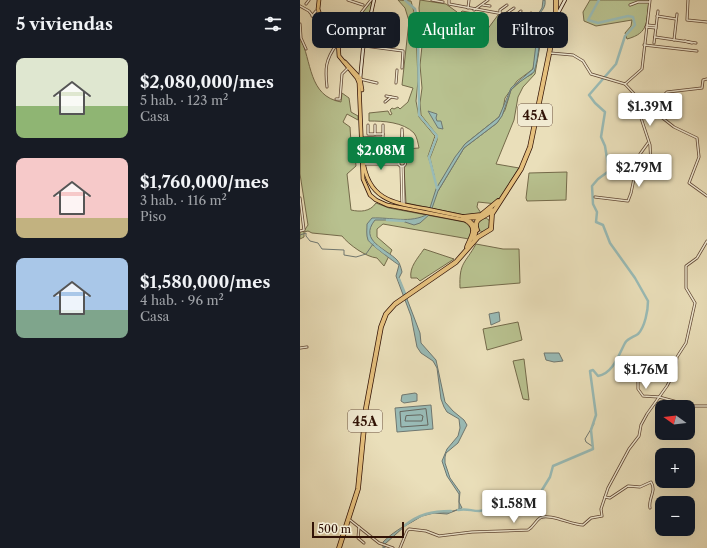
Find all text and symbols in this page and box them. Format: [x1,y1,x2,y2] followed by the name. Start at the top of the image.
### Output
[312,12,400,48] chip: Comprar
[408,12,489,48] chip: Alquilar
[497,12,568,48] chip: Filtros
[262,13,284,35] icon: filters
[16,14,113,34] text: 5 viviendas
[140,72,274,92] text: $2,080,000/mes
[48,74,96,122] icon: home
[140,92,228,108] text: 5 hab. · 123 m²
[617,93,683,127] pin: $1.39M
[627,98,673,114] text: $1.39M
[518,104,552,126] road number: 45A
[140,108,169,124] text: Casa
[348,137,414,171] pin: $2.08M
[357,142,405,158] text: $2.08M
[606,154,672,188] pin: $2.79M
[616,159,662,175] text: $2.79M
[140,172,269,192] text: $1,760,000/mes
[48,174,96,222] icon: home
[140,192,227,208] text: 3 hab. · 116 m²
[140,208,166,224] text: Piso
[140,272,270,292] text: $1,580,000/mes
[48,274,96,322] icon: home
[140,292,224,308] text: 4 hab. · 96 m²
[140,308,169,324] text: Casa
[613,356,679,390] pin: $1.76M
[624,361,668,377] text: $1.76M
[655,400,695,440] north arrow
[655,400,695,536] map controls
[348,410,382,432] road number: 45A
[655,448,695,488] button: +
[481,490,547,524] pin: $1.58M
[491,495,537,511] text: $1.58M
[655,496,695,536] button: −
[312,520,404,539] scale bar
[318,522,351,536] text: 500 m

